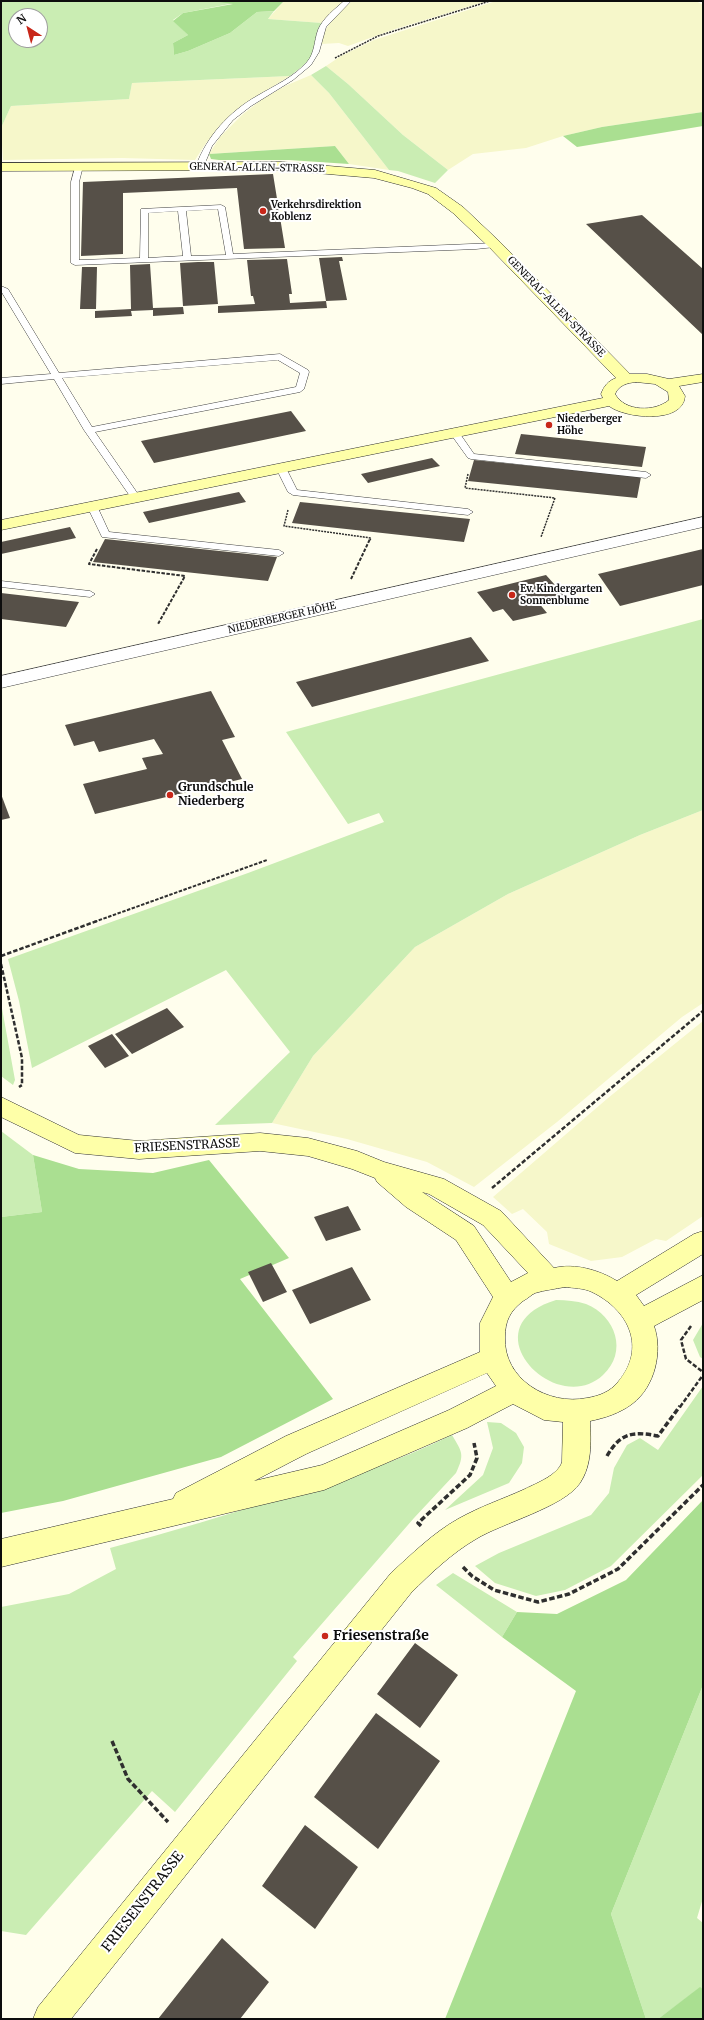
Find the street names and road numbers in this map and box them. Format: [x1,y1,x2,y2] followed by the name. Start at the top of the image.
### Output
[189,161,325,175] street label: GENERAL-ALLEN-STRASSE
[505,254,607,360] street label: GENERAL-ALLEN-STRASSE
[227,600,337,636] street label: NIEDERBERGER HÖHE
[134,1136,240,1156] street label: FRIESENSTRASSE
[98,1848,188,1956] street label: FRIESENSTRASSE

